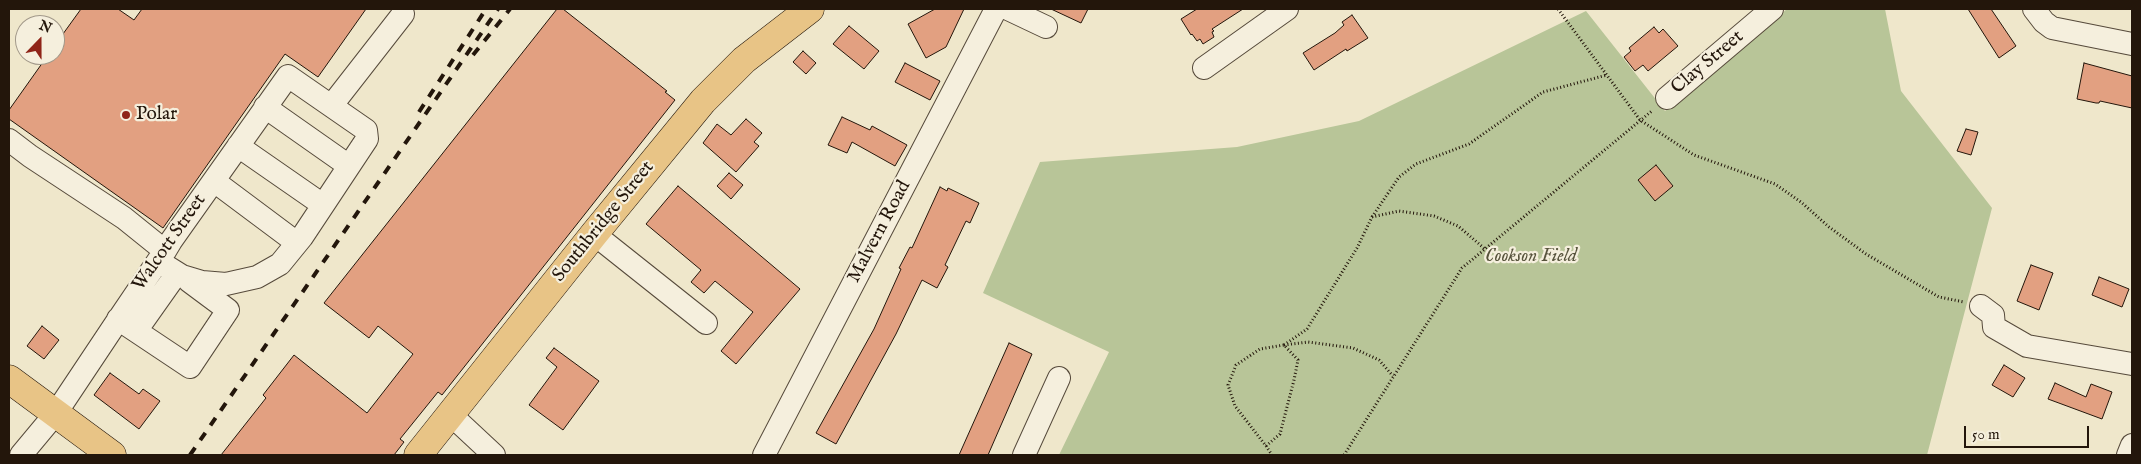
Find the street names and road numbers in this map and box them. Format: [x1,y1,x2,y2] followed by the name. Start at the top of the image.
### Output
[1667,26,1749,100] street label: Clay Street
[548,157,660,287] street label: Southbridge Street
[844,177,916,287] street label: Malvern Road
[128,190,212,296] street label: Walcott Street

